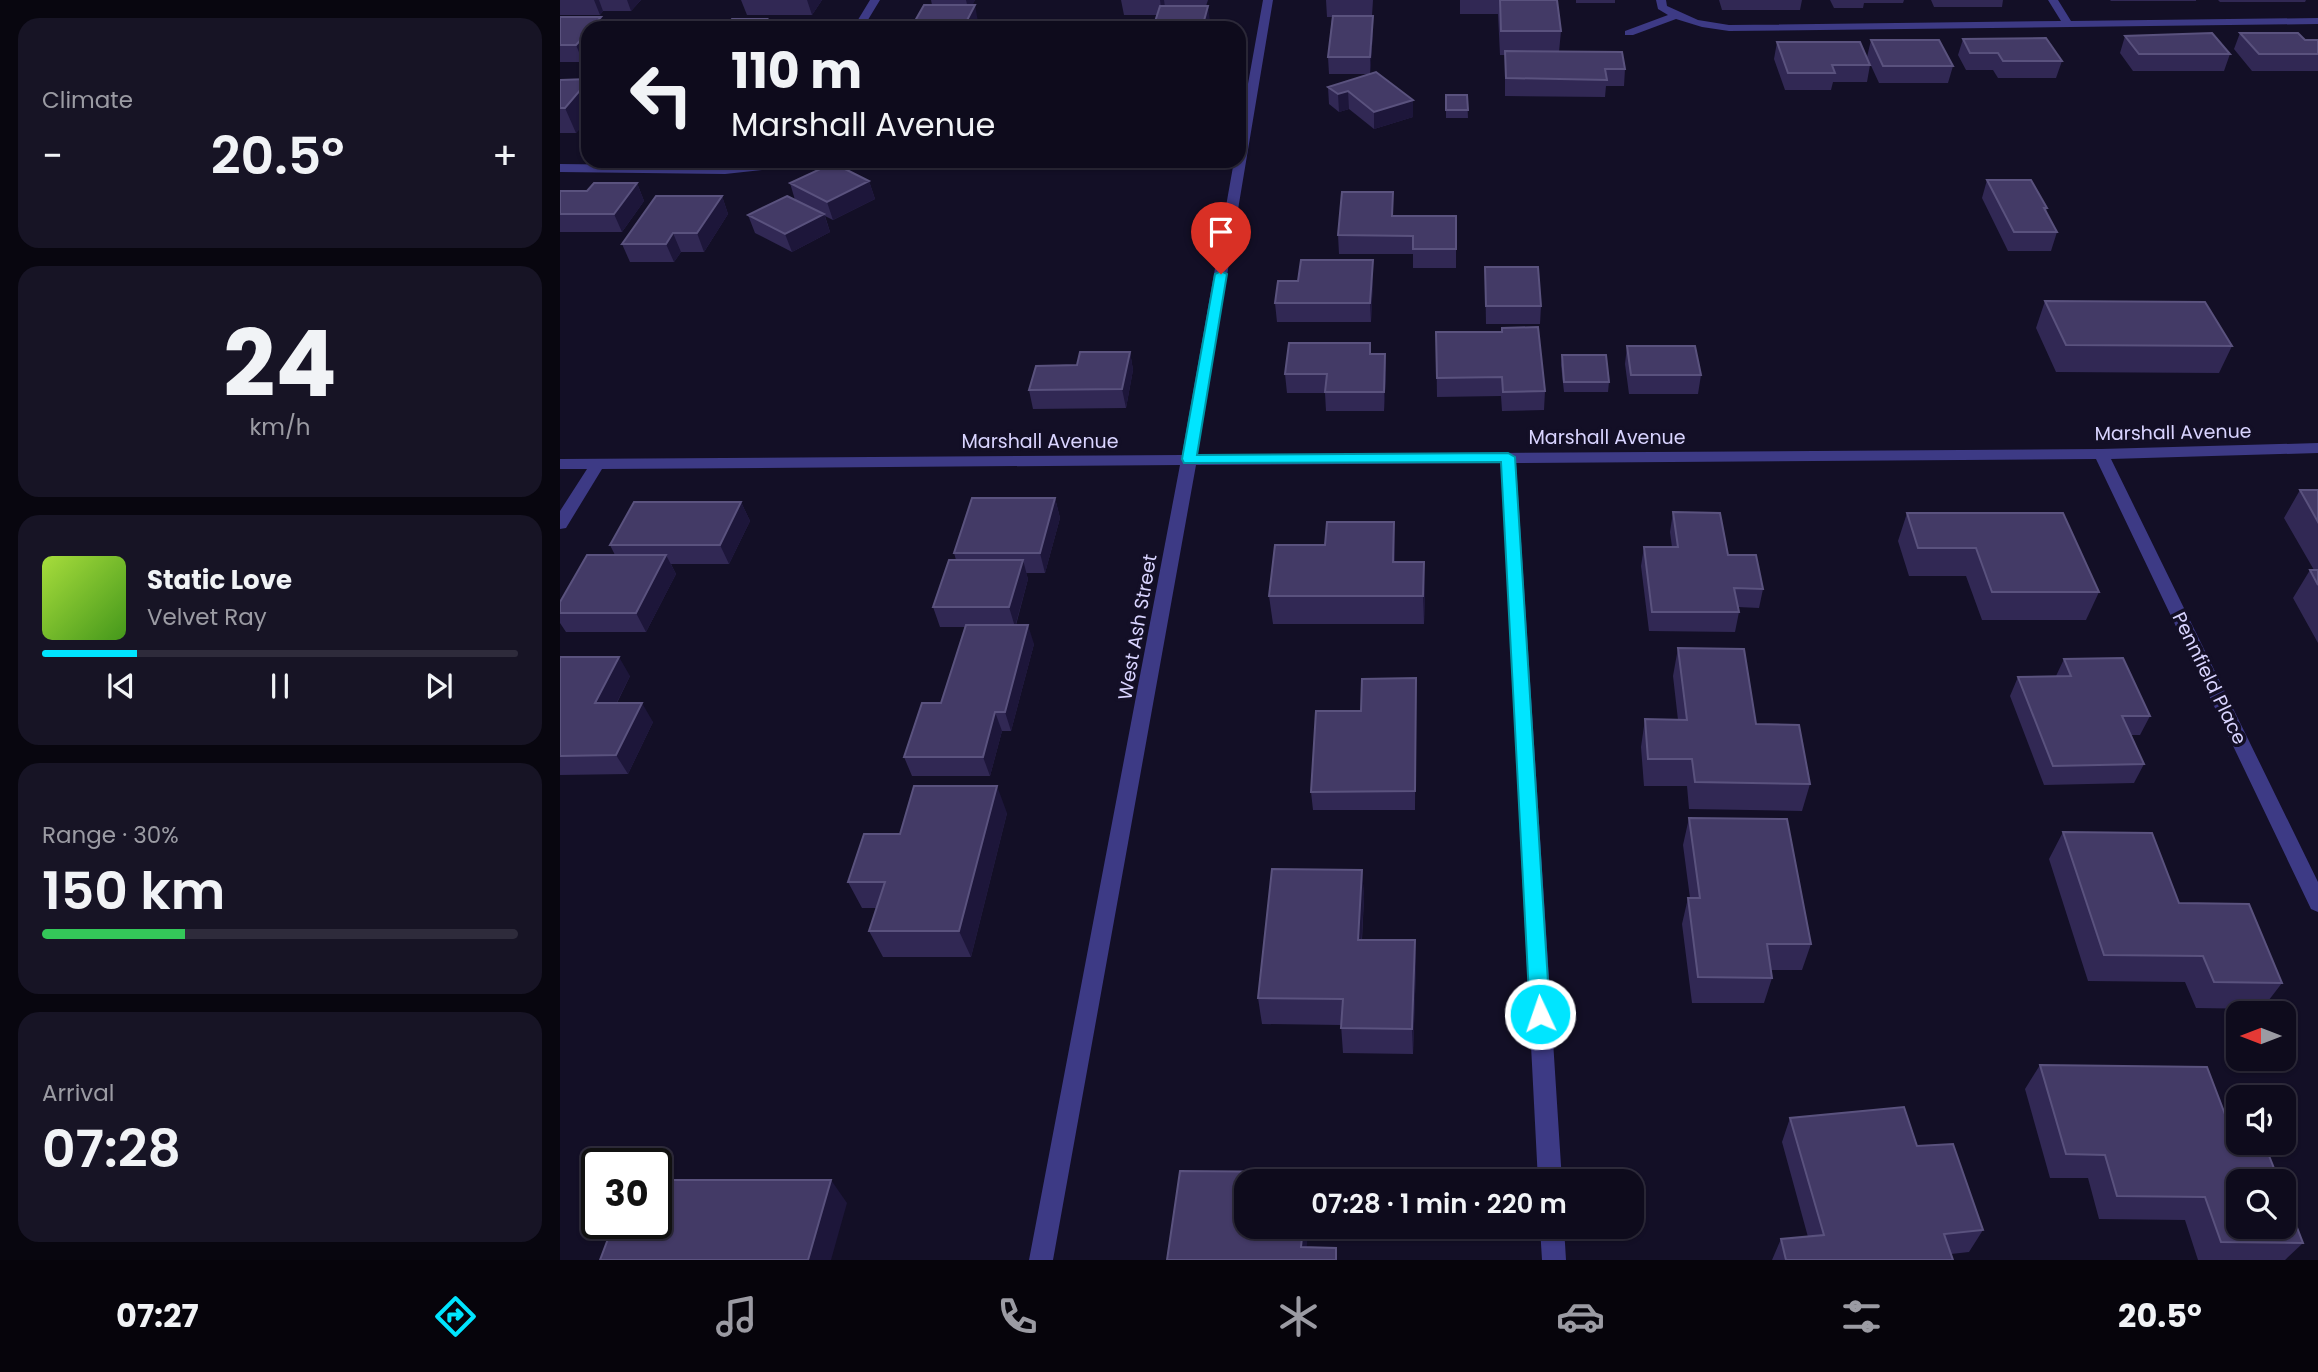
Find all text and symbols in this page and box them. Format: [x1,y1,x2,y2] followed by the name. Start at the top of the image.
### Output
[731,37,862,105] text: 110 m
[616,49,707,140] icon: left
[42,84,133,116] text: Climate
[731,102,995,147] text: Marshall Avenue
[211,119,344,192] text: 20.5°
[42,129,63,182] text: −
[492,129,518,182] text: +
[1191,202,1251,274] pin
[1202,213,1240,251] icon: arrive
[223,300,337,428] text: 24
[249,411,311,443] text: km/h
[2094,418,2252,447] street label: Marshall Avenue
[1529,424,1685,451] street label: Marshall Avenue
[962,428,1118,455] street label: Marshall Avenue
[1111,552,1164,702] street label: West Ash Street
[147,562,292,598] text: Static Love
[147,601,267,633] text: Velvet Ray
[2166,607,2253,749] street label: Pennfield Place
[102,667,140,705] icon: previous
[261,667,299,705] icon: pause
[420,667,458,705] icon: next
[42,819,179,851] text: Range · 30%
[42,854,225,927] text: 150 km
[1503,977,1577,1051] position arrow
[2226,1001,2296,1071] north arrow
[2226,1001,2296,1239] map controls
[42,1077,114,1109] text: Arrival
[2226,1085,2296,1155] button: sound
[42,1112,181,1185] text: 07:28
[581,1148,672,1239] speed limit sign: 30
[2226,1169,2296,1239] button: search
[1311,1186,1567,1222] text: 07:28 · 1 min · 220 m
[431,1292,480,1341] icon: directions
[712,1292,761,1341] icon: music
[993,1292,1042,1341] icon: phone
[1274,1292,1323,1341] icon: climate
[1556,1292,1605,1341] icon: car
[1837,1292,1886,1341] icon: filters
[116,1293,199,1338] text: 07:27
[2118,1293,2202,1338] text: 20.5°

